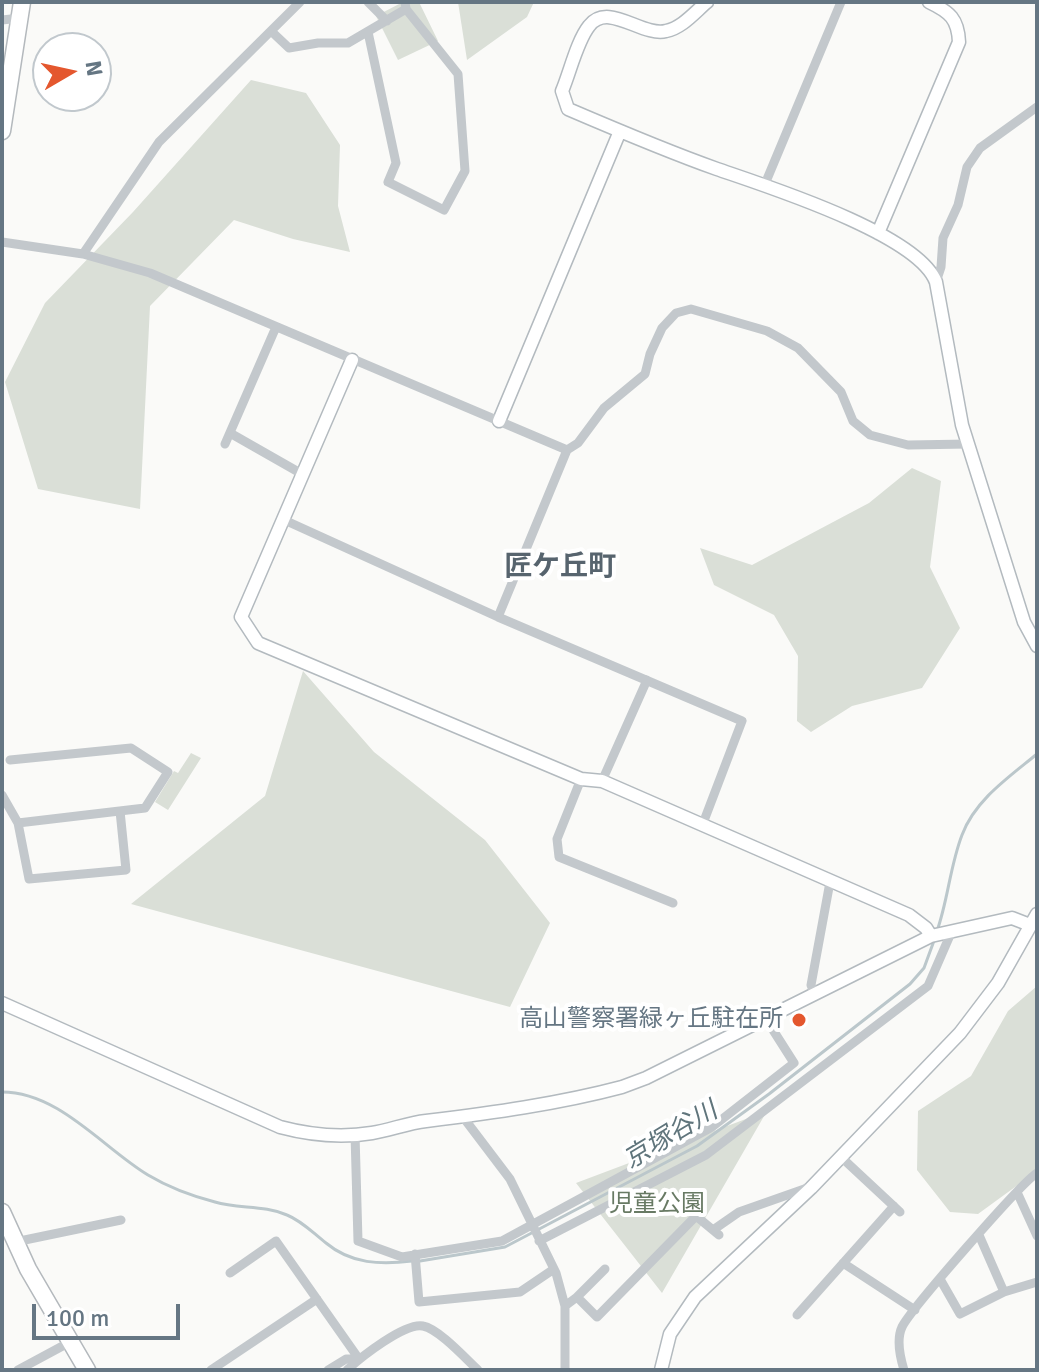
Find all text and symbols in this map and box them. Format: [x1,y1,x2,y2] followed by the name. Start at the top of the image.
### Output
[32,32,112,112] north arrow
[80,59,109,78] text: N
[504,551,616,585] district label: 匠ケ丘町
[519,1006,783,1034] place label: 高山警察署緑ヶ丘駐在所
[790,1011,808,1029] marker: 高山警察署緑ヶ丘駐在所
[618,1096,724,1176] water label: 京塚谷川
[609,1191,705,1219] park label: 児童公園
[36,1288,184,1338] scale bar
[46,1303,109,1333] text: 100 m

